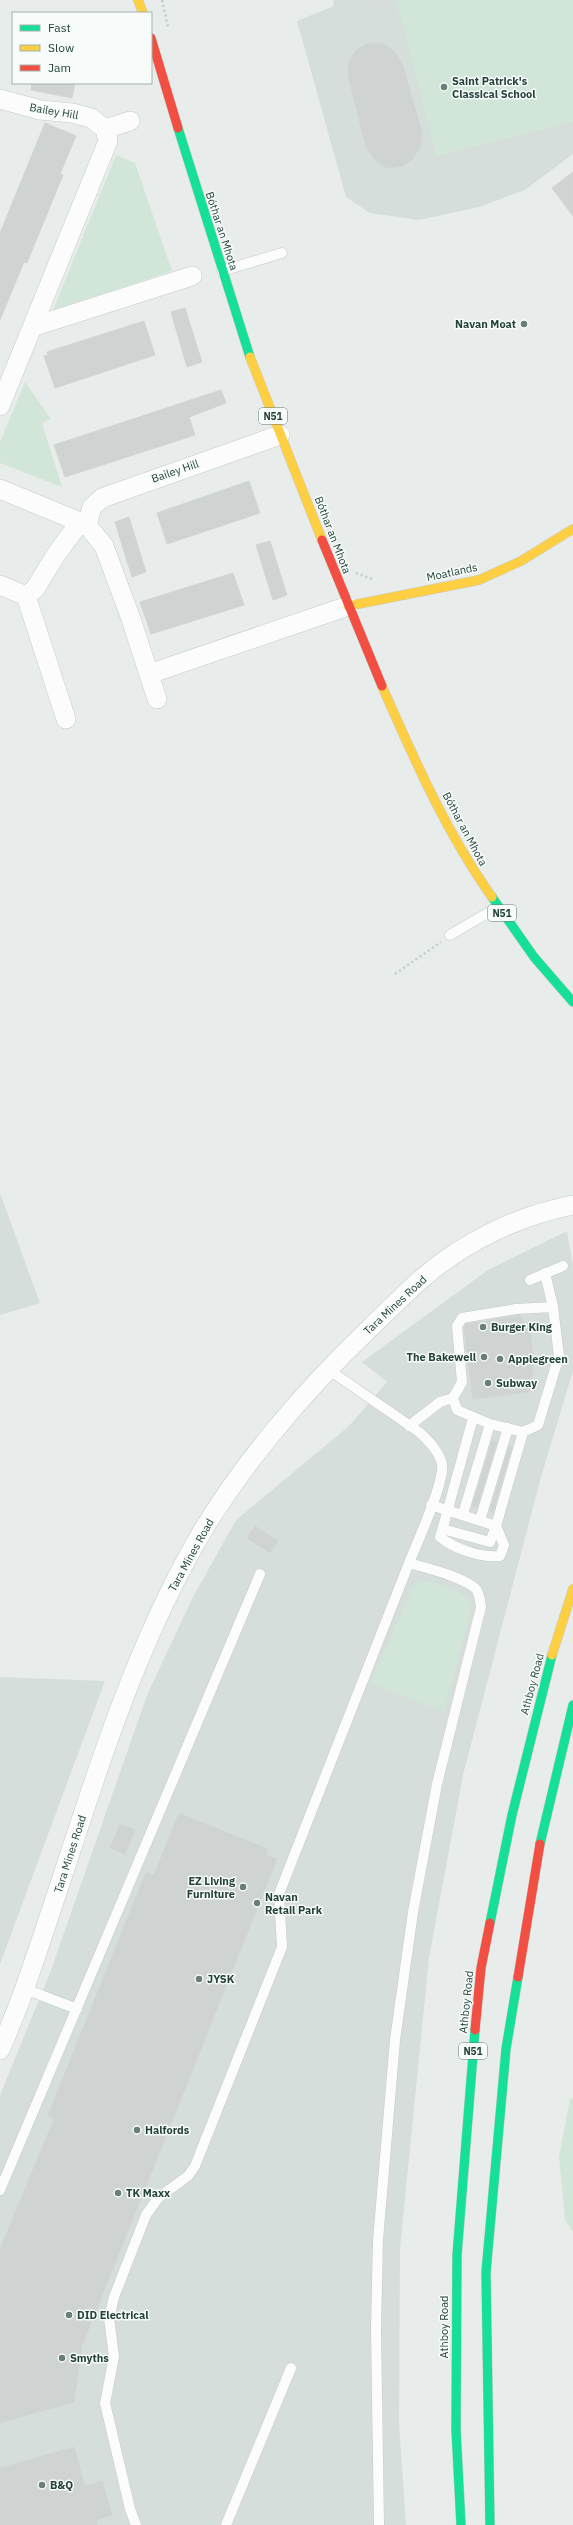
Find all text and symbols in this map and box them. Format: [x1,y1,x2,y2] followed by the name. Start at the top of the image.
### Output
[12,12,152,84] legend
[48,20,71,35] text: Fast
[48,40,74,55] text: Slow
[48,60,71,75] text: Jam
[452,74,536,101] place label: Saint Patrick's Classical School
[439,82,449,92] marker: Saint Patrick's Classical School
[28,100,80,122] street label: Bailey Hill
[203,190,241,272] street label: Bóthar an Mhota
[455,317,516,331] place label: Navan Moat
[519,319,529,329] marker: Navan Moat
[259,408,287,424] road number: N51
[149,456,201,486] street label: Bailey Hill
[312,494,354,576] street label: Bóthar an Mhota
[425,560,479,584] street label: Moatlands
[440,790,490,868] street label: Bóthar an Mhota
[488,905,516,921] road number: N51
[361,1272,429,1338] street label: Tara Mines Road
[491,1320,553,1334] place label: Burger King
[478,1322,488,1332] marker: Burger King
[407,1350,477,1364] place label: The Bakewell
[479,1352,489,1362] marker: The Bakewell
[508,1352,568,1366] place label: Applegreen
[495,1354,505,1364] marker: Applegreen
[496,1376,537,1390] place label: Subway
[483,1378,493,1388] marker: Subway
[165,1516,217,1594] street label: Tara Mines Road
[517,1652,547,1716] street label: Athboy Road
[51,1813,89,1895] street label: Tara Mines Road
[187,1874,236,1901] place label: EZ Living Furniture
[238,1882,248,1892] marker: EZ Living Furniture
[265,1890,323,1917] place label: Navan Retail Park
[252,1898,262,1908] marker: Navan Retail Park
[456,1970,476,2034] street label: Athboy Road
[207,1972,235,1986] place label: JYSK
[194,1974,204,1984] marker: JYSK
[459,2043,487,2059] road number: N51
[145,2123,190,2137] place label: Halfords
[132,2125,142,2135] marker: Halfords
[126,2186,170,2200] place label: TK Maxx
[113,2188,123,2198] marker: TK Maxx
[437,2296,451,2358] street label: Athboy Road
[77,2308,149,2322] place label: DID Electrical
[64,2310,74,2320] marker: DID Electrical
[70,2351,109,2365] place label: Smyths
[57,2353,67,2363] marker: Smyths
[50,2478,73,2492] place label: B&Q
[37,2480,47,2490] marker: B&Q

